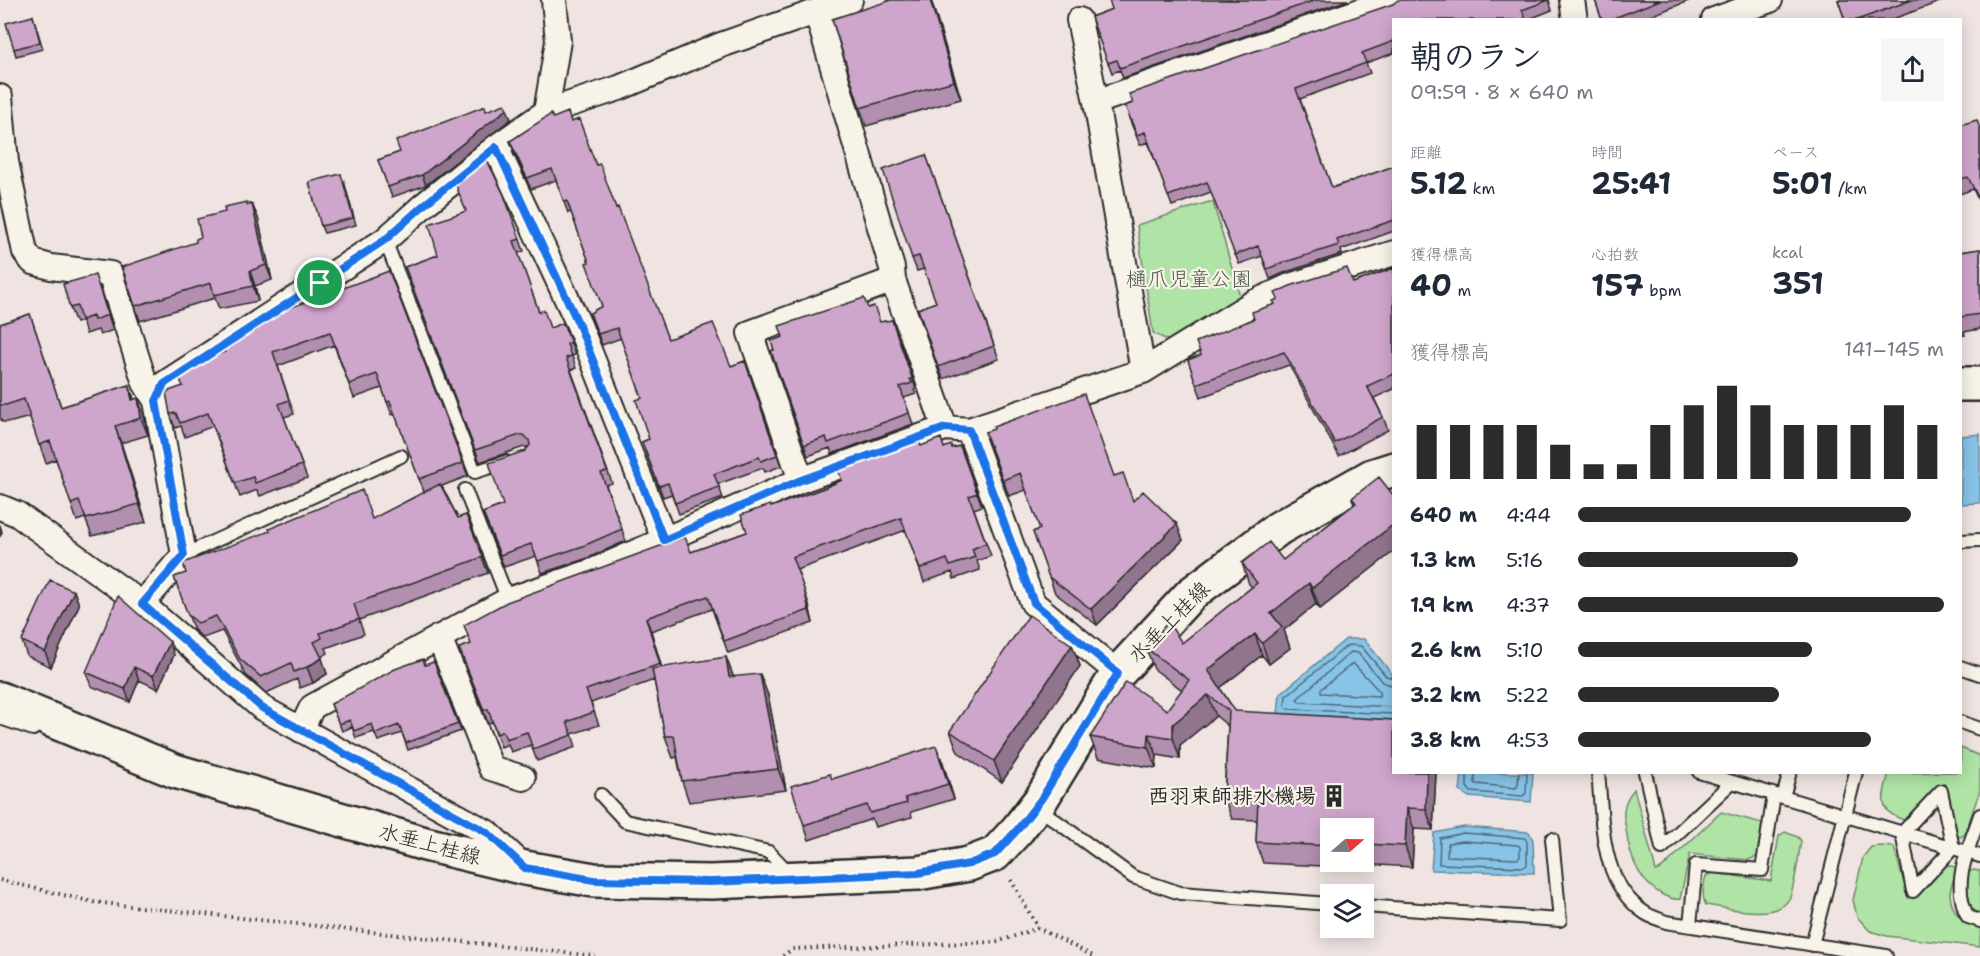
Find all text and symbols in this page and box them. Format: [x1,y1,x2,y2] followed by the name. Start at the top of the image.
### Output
[1410,34,1542,79] text: 朝のラン
[1881,38,1944,101] button: share
[1410,79,1593,105] text: 09:59 · 8 × 640 m
[1410,142,1442,163] text: 距離
[1591,142,1623,163] text: 時間
[1772,142,1819,163] text: ペース
[1410,163,1467,204] text: 5.12
[1591,163,1672,204] text: 25:41
[1772,163,1833,204] text: 5:01
[1467,178,1495,199] text: km
[1833,178,1867,199] text: /km
[1772,242,1803,263] text: kcal
[1410,244,1474,265] text: 獲得標高
[1591,244,1639,265] text: 心拍数
[294,257,345,308] pin
[1772,263,1824,304] text: 351
[1126,265,1252,293] park label: 樋爪児童公園
[1410,265,1452,306] text: 40
[1591,265,1644,306] text: 157
[303,266,336,299] icon: arrive
[1452,280,1471,301] text: m
[1644,280,1681,301] text: bpm
[1844,336,1944,362] text: 141–145 m
[1410,339,1490,365] text: 獲得標高
[1410,502,1477,528] text: 640 m
[1506,502,1551,528] text: 4:44
[1410,547,1476,573] text: 1.3 km
[1506,547,1543,573] text: 5:16
[1122,575,1216,669] street label: 水垂上桂線
[1410,592,1473,618] text: 1.9 km
[1506,592,1550,618] text: 4:37
[1410,637,1481,663] text: 2.6 km
[1506,637,1543,663] text: 5:10
[1410,682,1481,708] text: 3.2 km
[1506,682,1549,708] text: 5:22
[1410,727,1481,753] text: 3.8 km
[1506,727,1550,753] text: 4:53
[1148,782,1316,810] place label: 西羽束師排水機場
[1321,783,1347,809] building icon: 西羽束師排水機場
[376,817,484,871] street label: 水垂上桂線
[1320,818,1374,872] north arrow
[1320,818,1374,938] map controls
[1320,884,1374,938] button: layers

